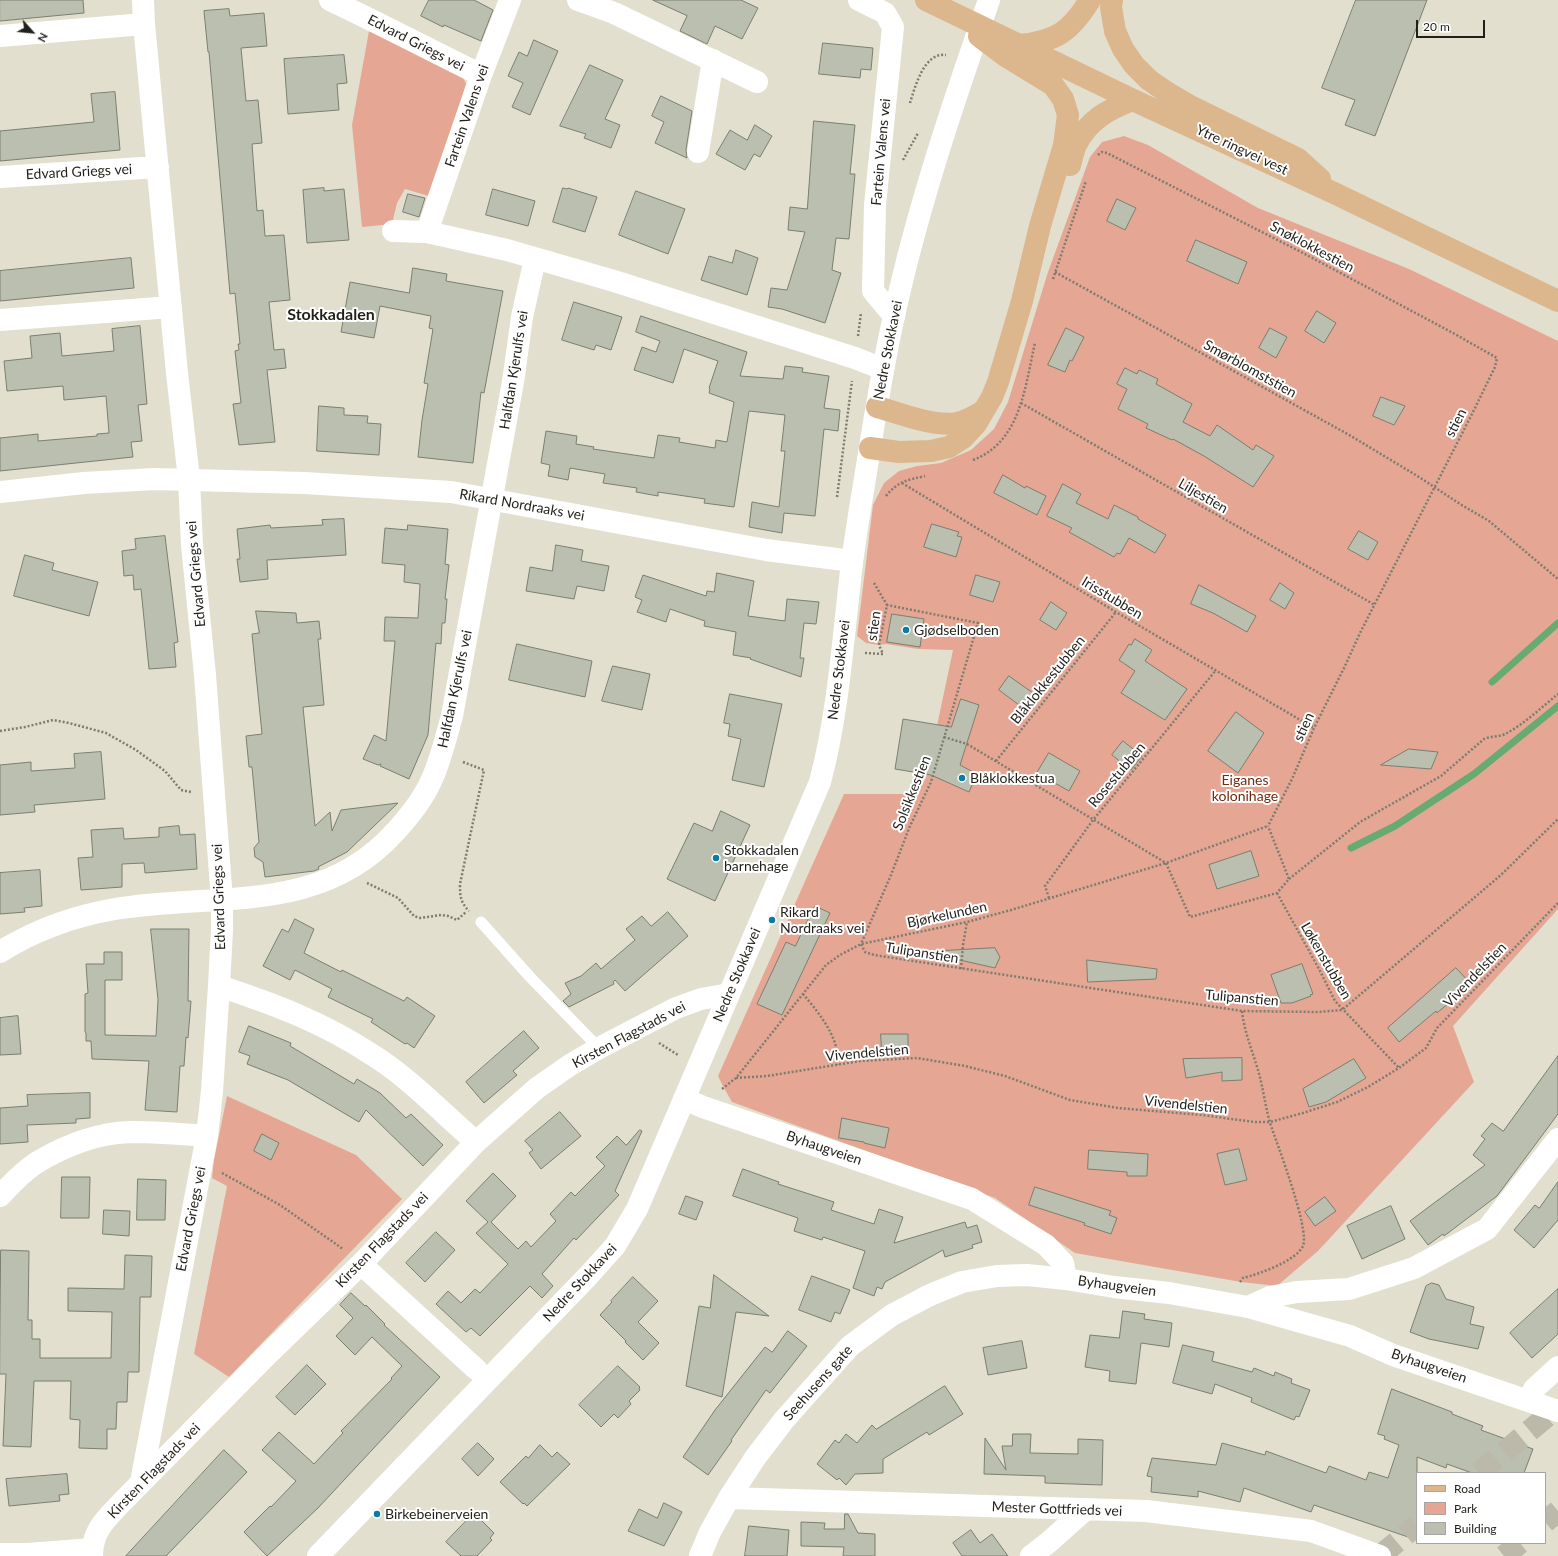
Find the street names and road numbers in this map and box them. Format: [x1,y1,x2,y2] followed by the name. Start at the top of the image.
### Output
[365,11,467,75] street label: Edvard Griegs vei
[442,62,492,170] street label: Fartein Valens vei
[868,98,894,206] street label: Fartein Valens vei
[1193,121,1291,179] street label: Ytre ringvei vest
[25,161,133,183] street label: Edvard Griegs vei
[1267,218,1357,276] street label: Snøklokkestien
[870,299,906,401] street label: Nedre Stokkavei
[496,309,532,431] street label: Halfdan Kjerulfs vei
[1201,337,1299,401] street label: Smørblomststien
[1442,406,1470,440] street label: stien
[1175,475,1231,517] street label: Liljestien
[458,486,586,524] street label: Rikard Nordraaks vei
[183,520,209,628] street label: Edvard Griegs vei
[1078,573,1146,623] street label: Irisstubben
[864,610,884,642] street label: stien
[825,619,853,721] street label: Nedre Stokkavei
[434,628,476,750] street label: Halfdan Kjerulfs vei
[1007,633,1089,727] street label: Blåklokkestubben
[1290,710,1318,744] street label: stien
[1085,739,1149,811] street label: Rosestubben
[889,753,935,833] street label: Solsikkestien
[209,843,229,951] street label: Edvard Griegs vei
[905,898,989,932] street label: Bjørkelunden
[1297,919,1355,1003] street label: Løkenstubben
[710,925,764,1025] street label: Nedre Stokkavei
[884,939,960,967] street label: Tulipanstien
[1440,939,1510,1011] street label: Vivendelstien
[1205,986,1279,1010] street label: Tulipanstien
[569,998,689,1072] street label: Kirsten Flagstads vei
[825,1041,909,1065] street label: Vivendelstien
[1144,1092,1228,1118] street label: Vivendelstien
[784,1127,864,1169] street label: Byhaugveien
[173,1165,209,1273] street label: Edvard Griegs vei
[332,1189,432,1291] street label: Kirsten Flagstads vei
[540,1241,620,1325] street label: Nedre Stokkavei
[1077,1272,1157,1300] street label: Byhaugveien
[780,1342,856,1424] street label: Seehusens gate
[1389,1345,1469,1387] street label: Byhaugveien
[104,1420,204,1522] street label: Kirsten Flagstads vei
[991,1498,1123,1520] street label: Mester Gottfrieds vei

